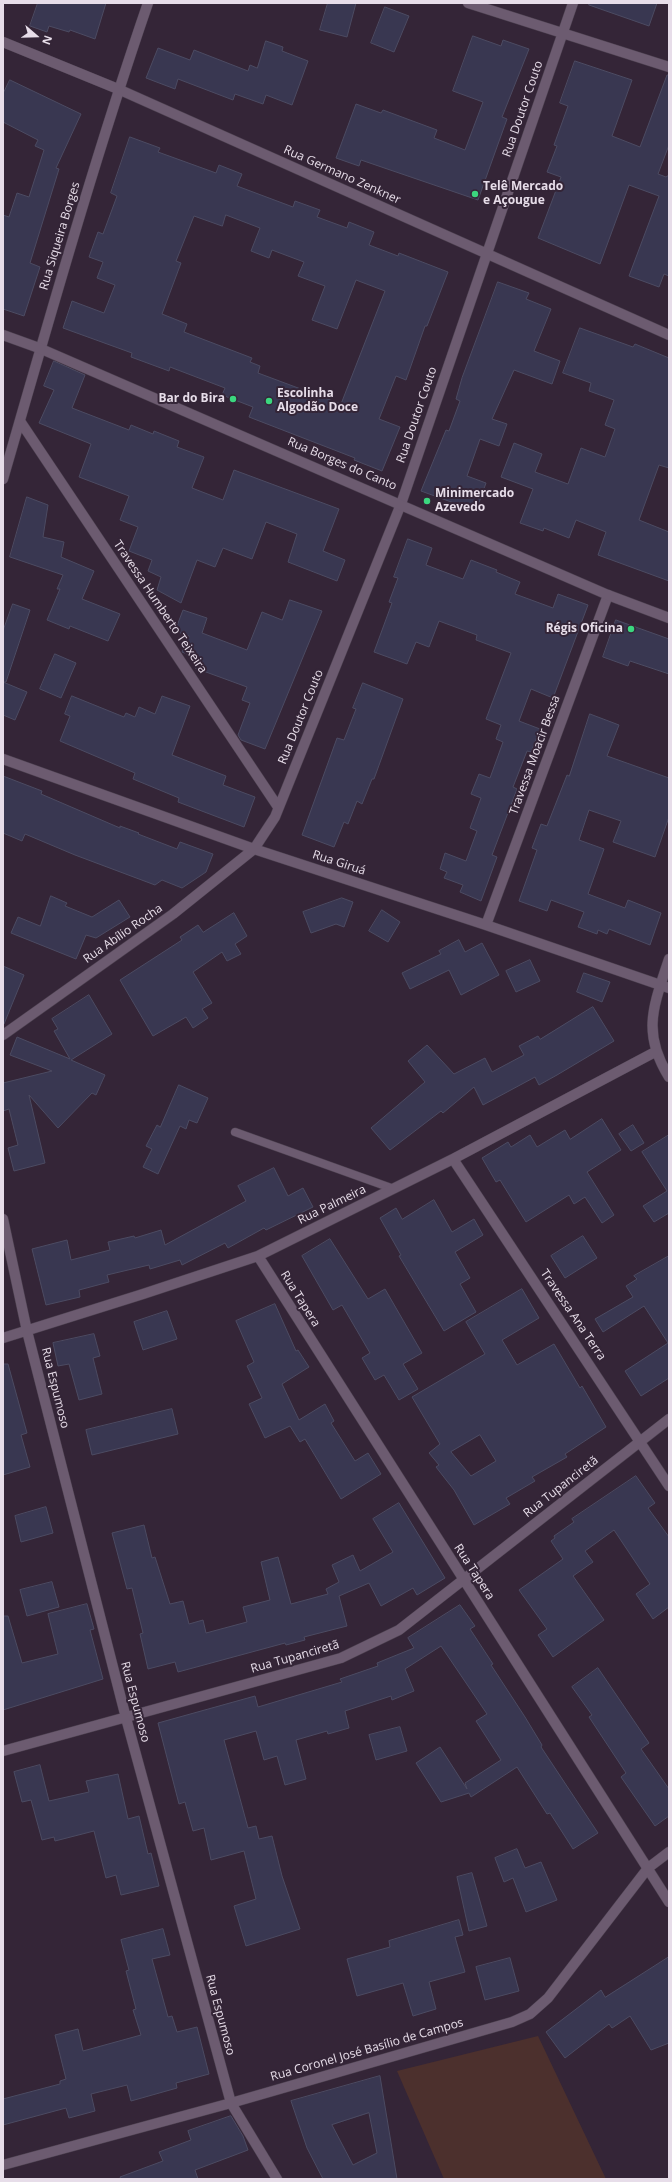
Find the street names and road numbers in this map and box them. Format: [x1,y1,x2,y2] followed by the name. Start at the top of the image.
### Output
[500,59,546,159] street label: Rua Doutor Couto
[281,143,403,207] street label: Rua Germano Zenkner
[37,180,83,292] street label: Rua Siqueira Borges
[394,365,440,465] street label: Rua Doutor Couto
[285,434,399,494] street label: Rua Borges do Canto
[110,538,210,676] street label: Travessa Humberto Teixeira
[275,667,327,767] street label: Rua Doutor Couto
[507,693,563,817] street label: Travessa Moacir Bessa
[311,848,367,878] street label: Rua Giruá
[81,901,165,967] street label: Rua Abílio Rocha
[296,1182,368,1228] street label: Rua Palmeira
[537,1267,609,1363] street label: Travessa Ana Terra
[277,1268,323,1330] street label: Rua Tapera
[38,1346,72,1430] street label: Rua Espumoso
[521,1453,601,1521] street label: Rua Tupanciretã
[451,1541,497,1603] street label: Rua Tapera
[249,1638,341,1676] street label: Rua Tupanciretã
[117,1660,153,1744] street label: Rua Espumoso
[202,1973,238,2057] street label: Rua Espumoso
[269,2016,465,2084] street label: Rua Coronel José Basílio de Campos

